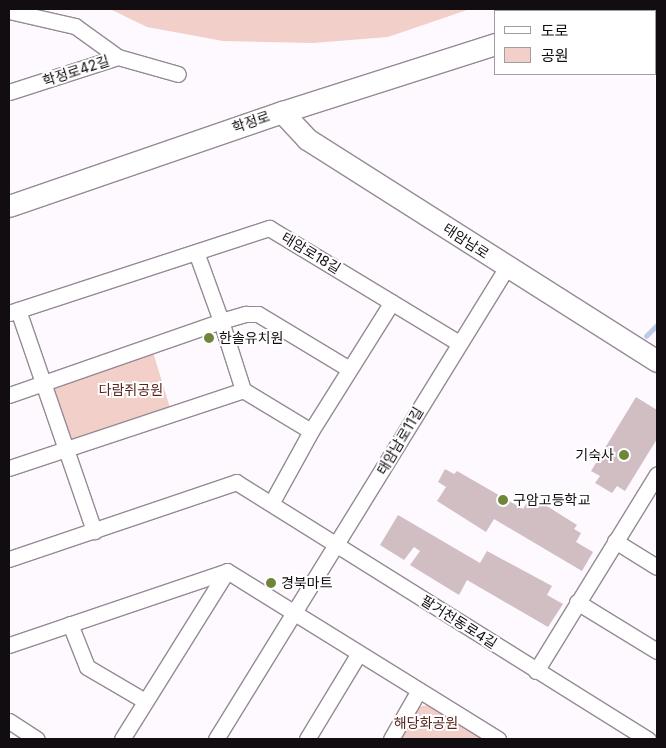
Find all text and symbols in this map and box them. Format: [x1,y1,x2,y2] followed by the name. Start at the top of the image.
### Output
[493,10,656,75] legend
[541,21,569,40] text: 도로
[541,46,569,65] text: 공원
[41,52,111,90] street label: 학정로42길
[230,108,272,136] street label: 학정로
[440,220,492,262] street label: 태암남로
[278,229,344,277] street label: 태암로18길
[219,330,283,346] place label: 한솔유치원
[203,332,215,344] marker: 한솔유치원
[99,382,163,398] park label: 다람쥐공원
[373,404,427,478] street label: 태암남로11길
[575,447,614,463] place label: 기숙사
[618,449,630,461] marker: 기숙사
[513,492,590,508] place label: 구암고등학교
[497,494,509,506] marker: 구암고등학교
[281,575,333,591] place label: 경북마트
[265,577,277,589] marker: 경북마트
[418,592,500,652] street label: 팔거천동로4길
[394,715,458,731] park label: 해당화공원

